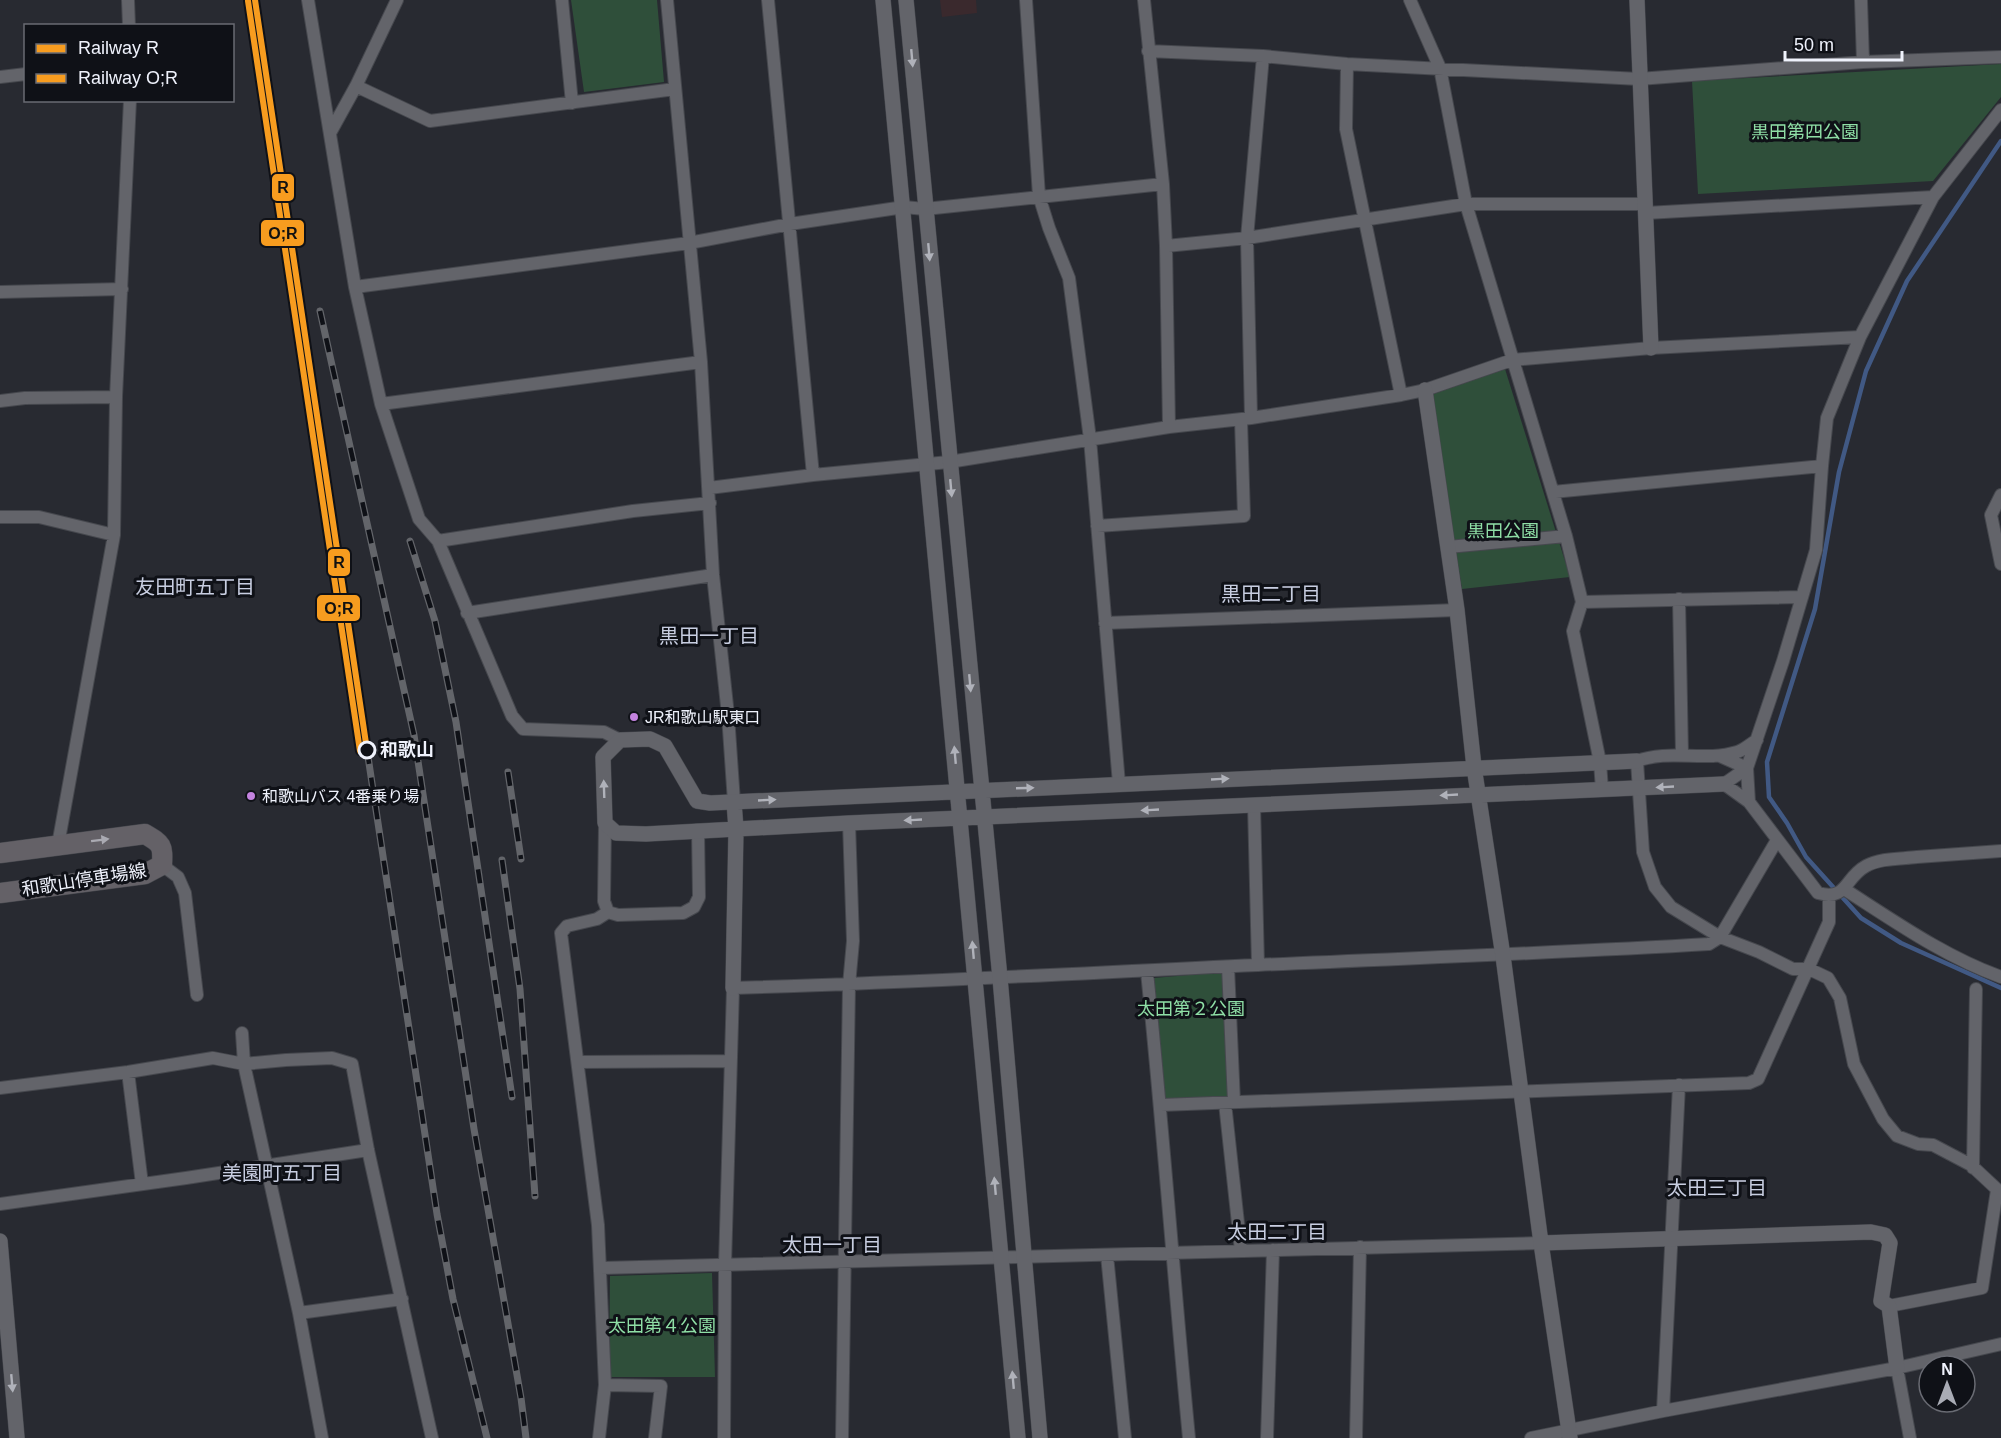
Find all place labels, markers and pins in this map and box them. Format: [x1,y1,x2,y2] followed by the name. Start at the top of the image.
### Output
[645,709,761,726] place label: JR和歌山駅東口
[628,711,640,723] marker: JR和歌山駅東口
[380,740,434,760] place label: 和歌山
[358,741,376,759] marker: 和歌山
[262,788,419,805] place label: 和歌山バス 4番乗り場
[245,790,257,802] marker: 和歌山バス 4番乗り場

